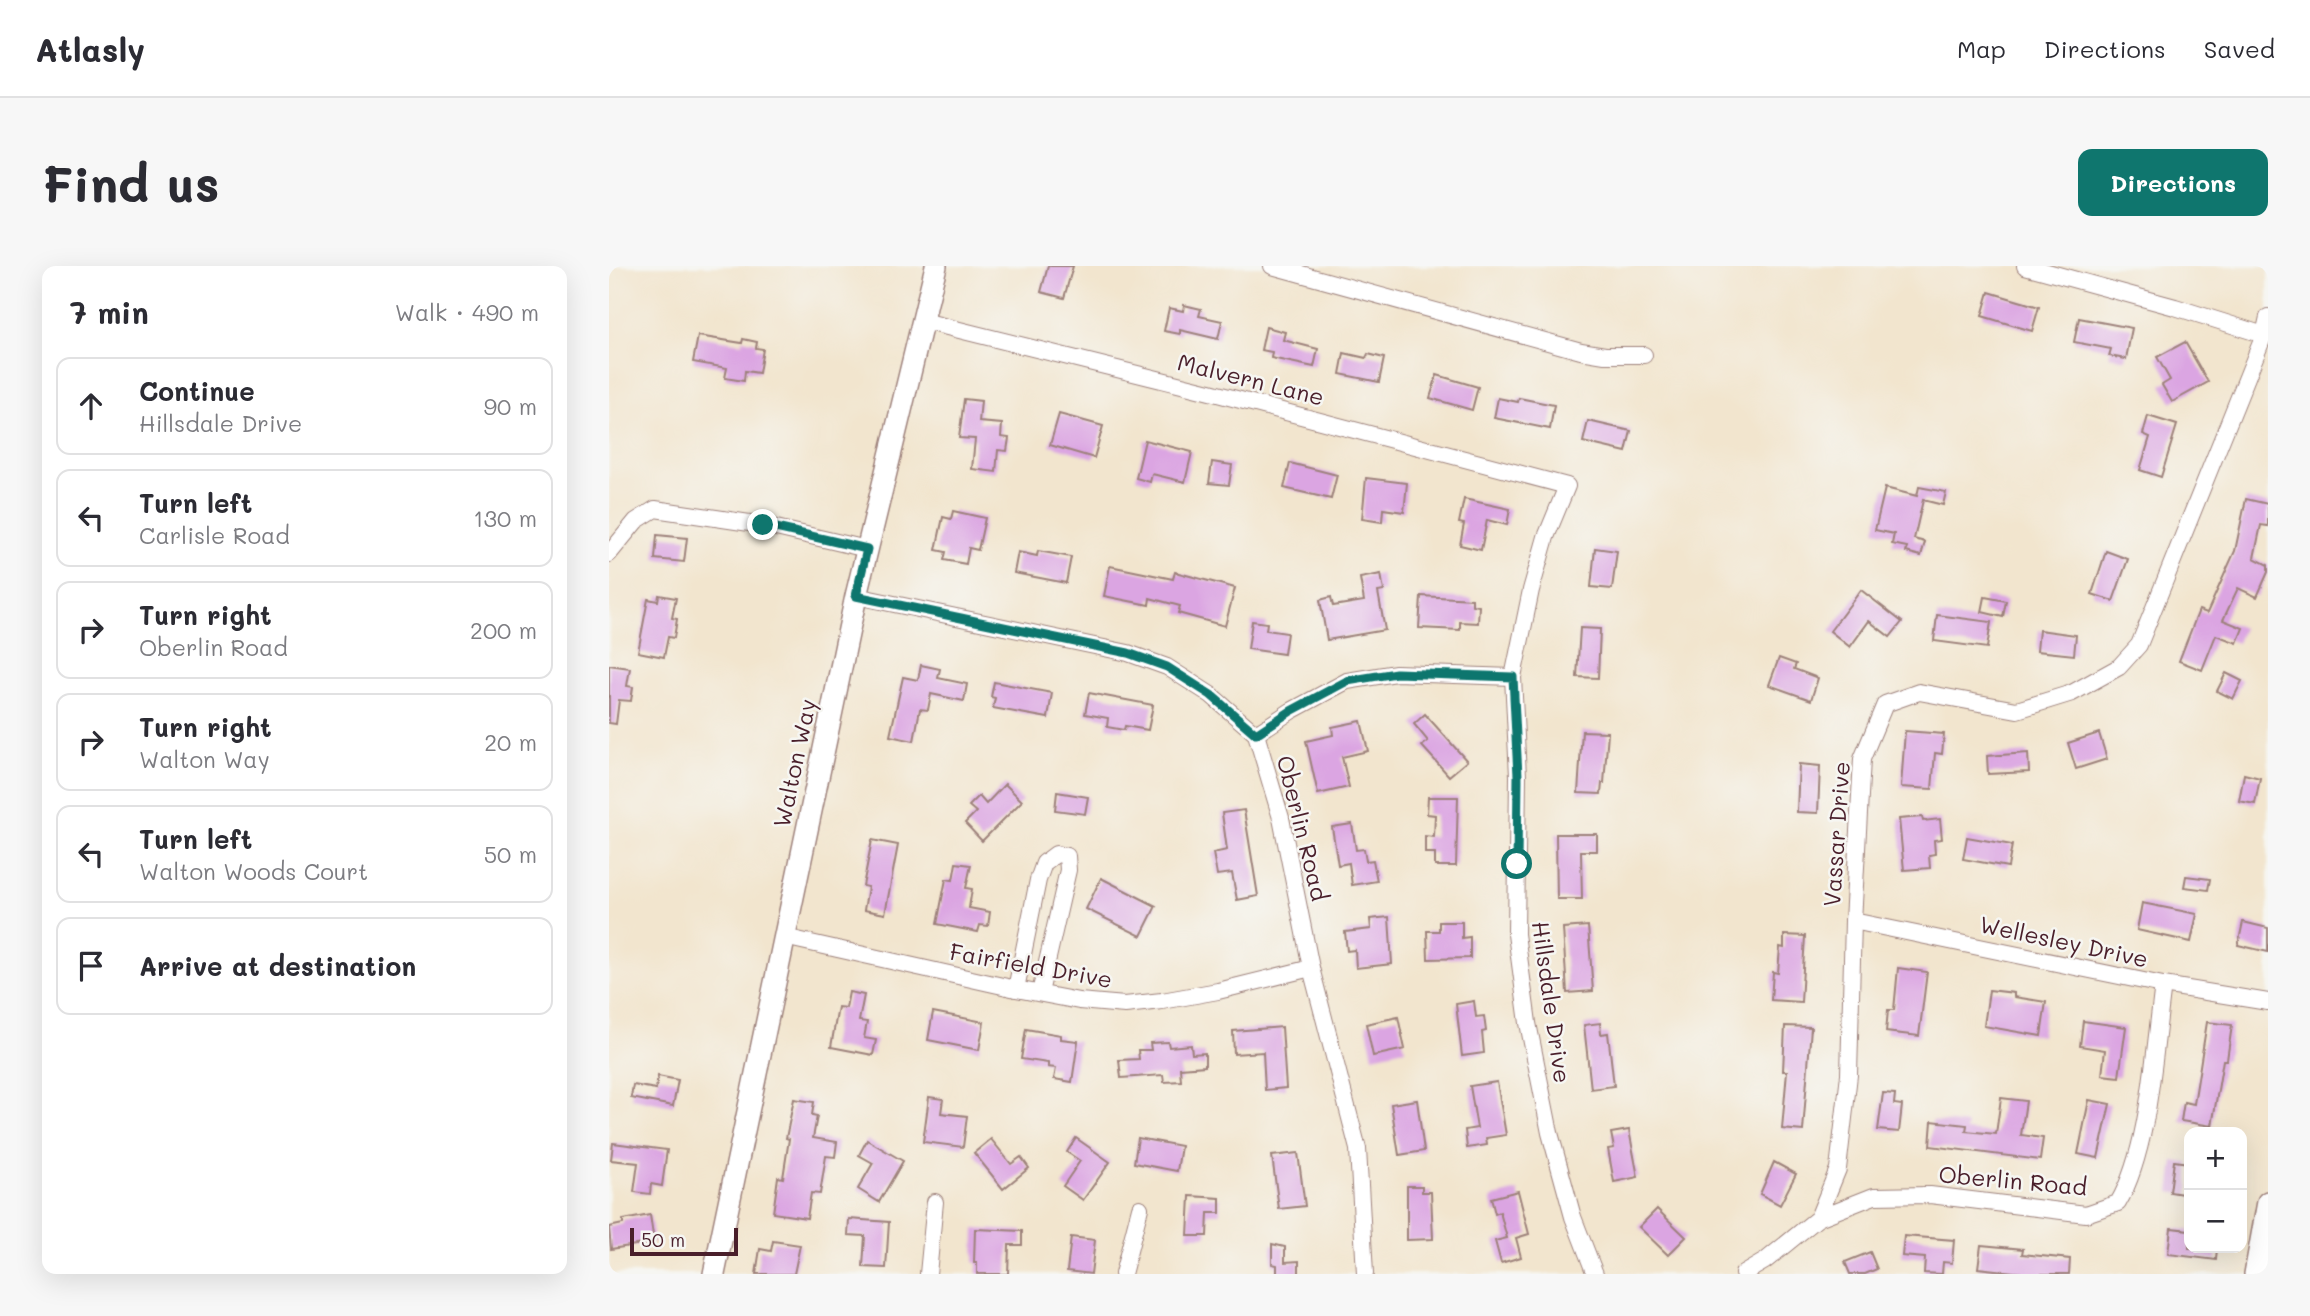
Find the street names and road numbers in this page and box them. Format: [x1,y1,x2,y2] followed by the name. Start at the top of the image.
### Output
[1175,346,1327,412] street label: Malvern Lane
[766,696,822,830] street label: Walton Way
[1270,752,1336,904] street label: Oberlin Road
[1816,760,1856,908] street label: Vassar Drive
[1977,908,2151,974] street label: Wellesley Drive
[1526,919,1578,1085] street label: Hillsdale Drive
[947,936,1115,994] street label: Fairfield Drive
[1938,1159,2088,1201] street label: Oberlin Road

